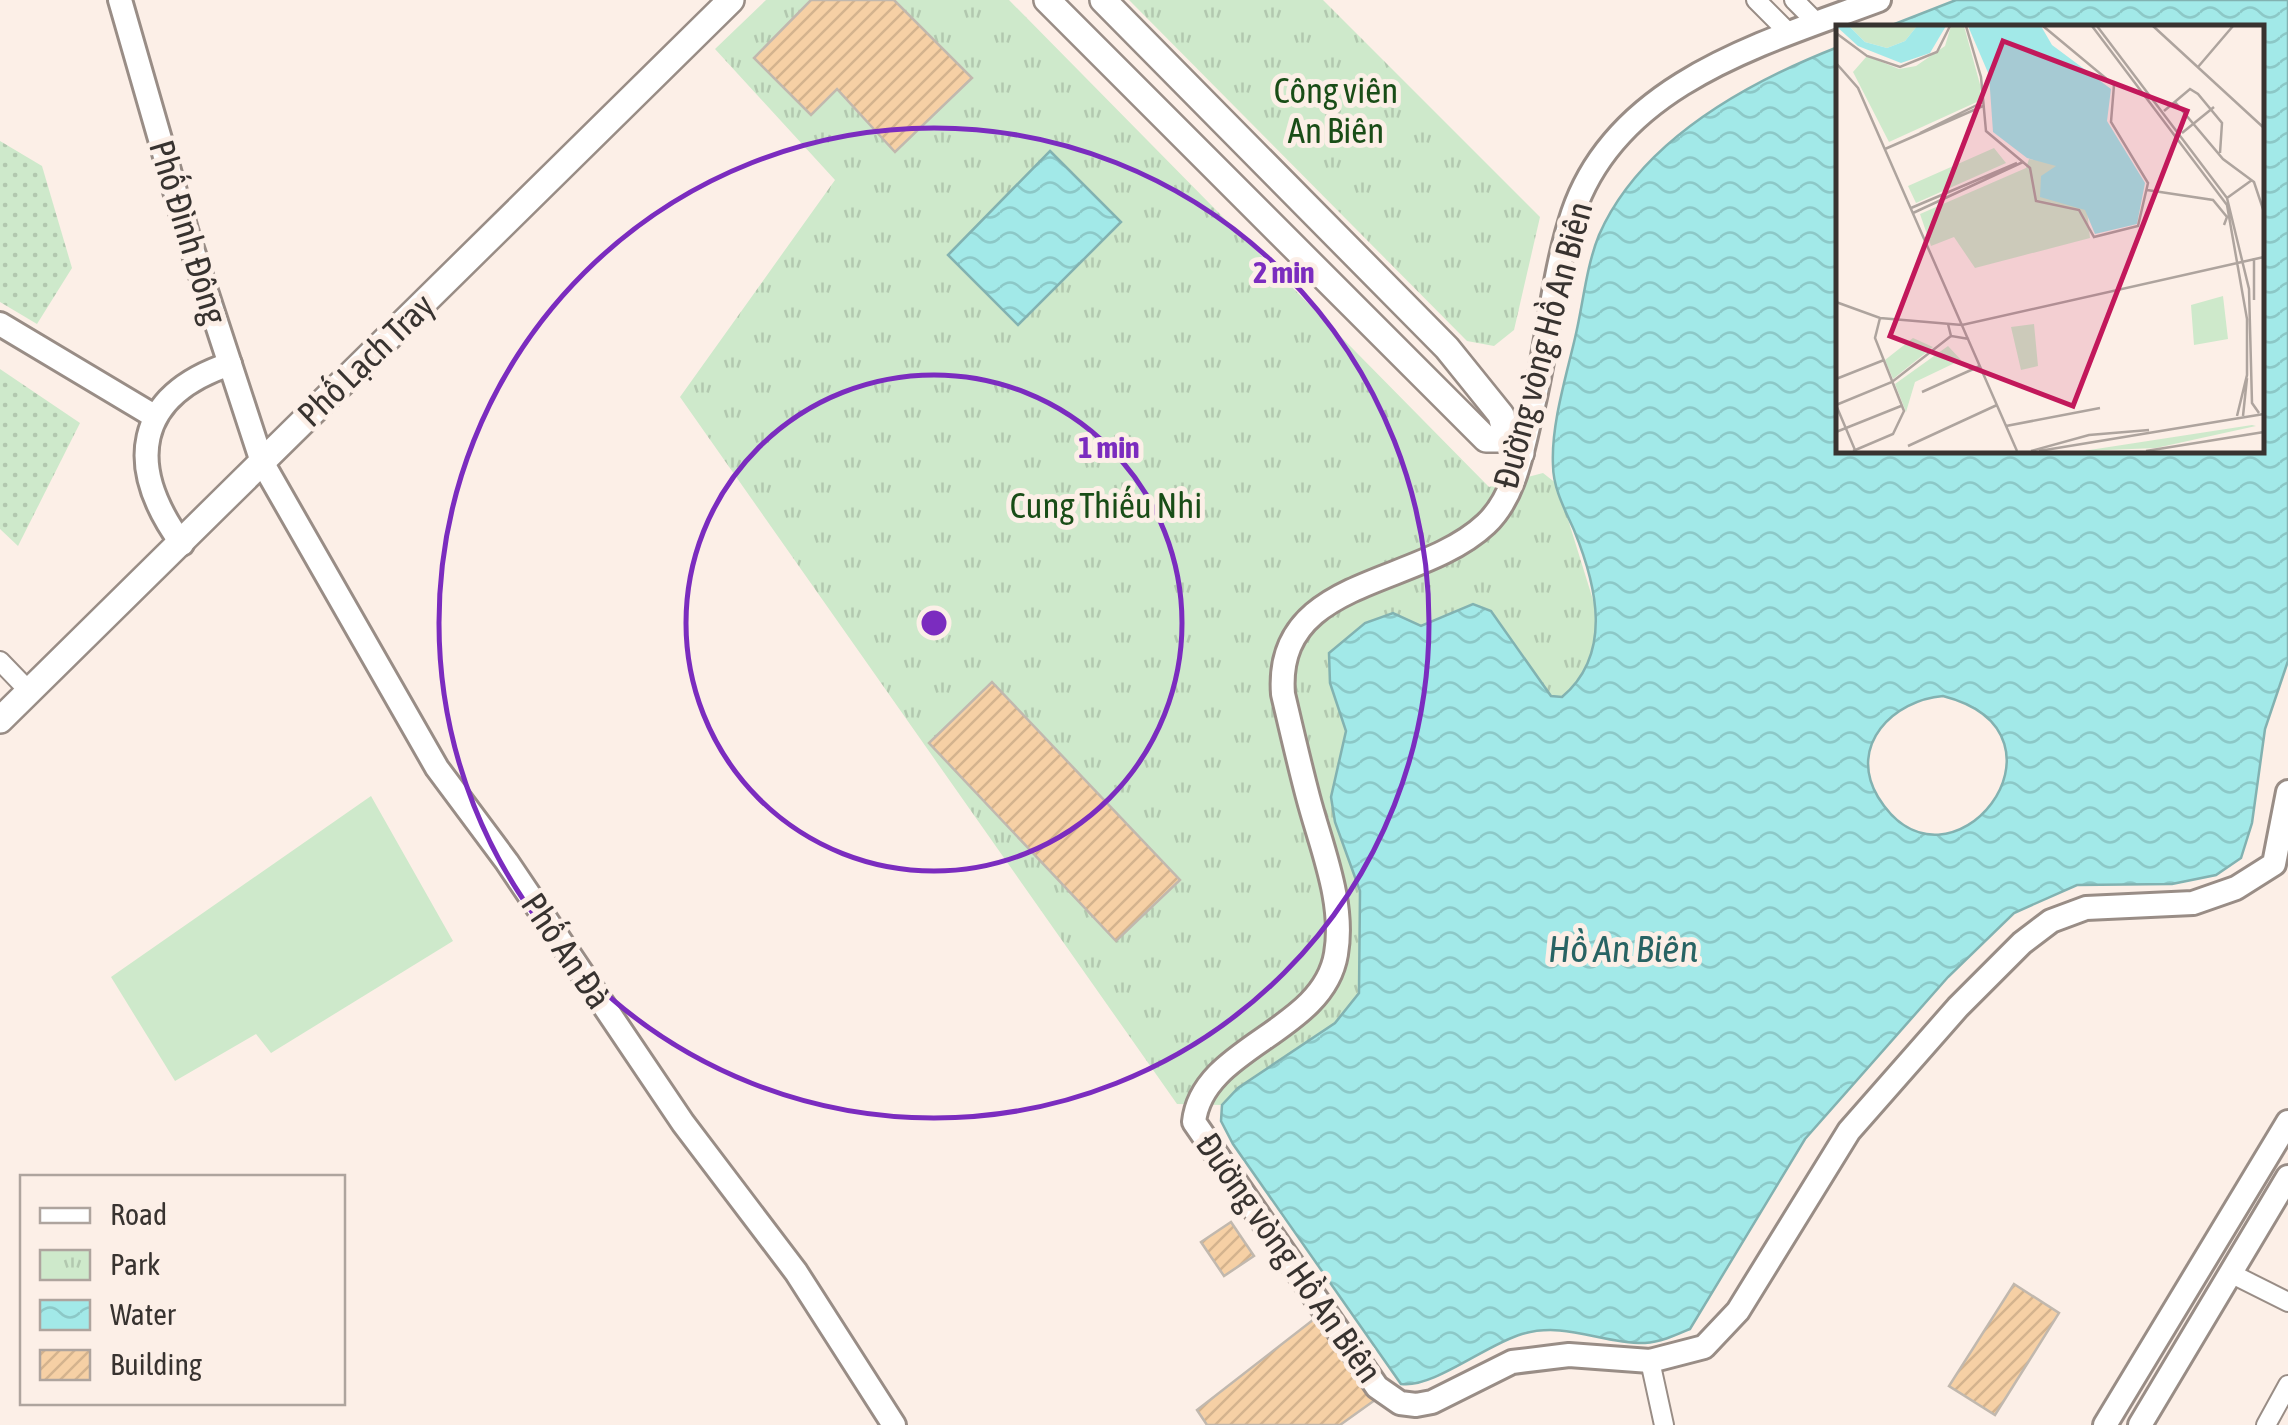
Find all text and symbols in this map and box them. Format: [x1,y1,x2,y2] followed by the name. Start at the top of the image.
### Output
[1836,25,2263,452] inset map
[1274,70,1398,150] park label: Công viên An Biên
[142,135,236,328] street label: Phố Đình Đông
[1485,197,1600,492] street label: Đường vòng Hồ An Biên
[1253,255,1315,289] text: 2 min
[289,285,442,434] street label: Phố Lạch Tray
[1078,430,1140,464] text: 1 min
[1010,485,1202,525] park label: Cung Thiếu Nhi
[916,605,952,641] centre of rings
[514,885,620,1016] street label: Phố An Đà
[1548,927,1698,970] water label: Hồ An Biên
[1189,1125,1391,1390] street label: Đường vòng Hồ An Biên
[20,1175,345,1405] legend
[110,1197,167,1231] text: Road
[110,1247,160,1281] text: Park
[110,1297,177,1331] text: Water
[110,1347,202,1381] text: Building

